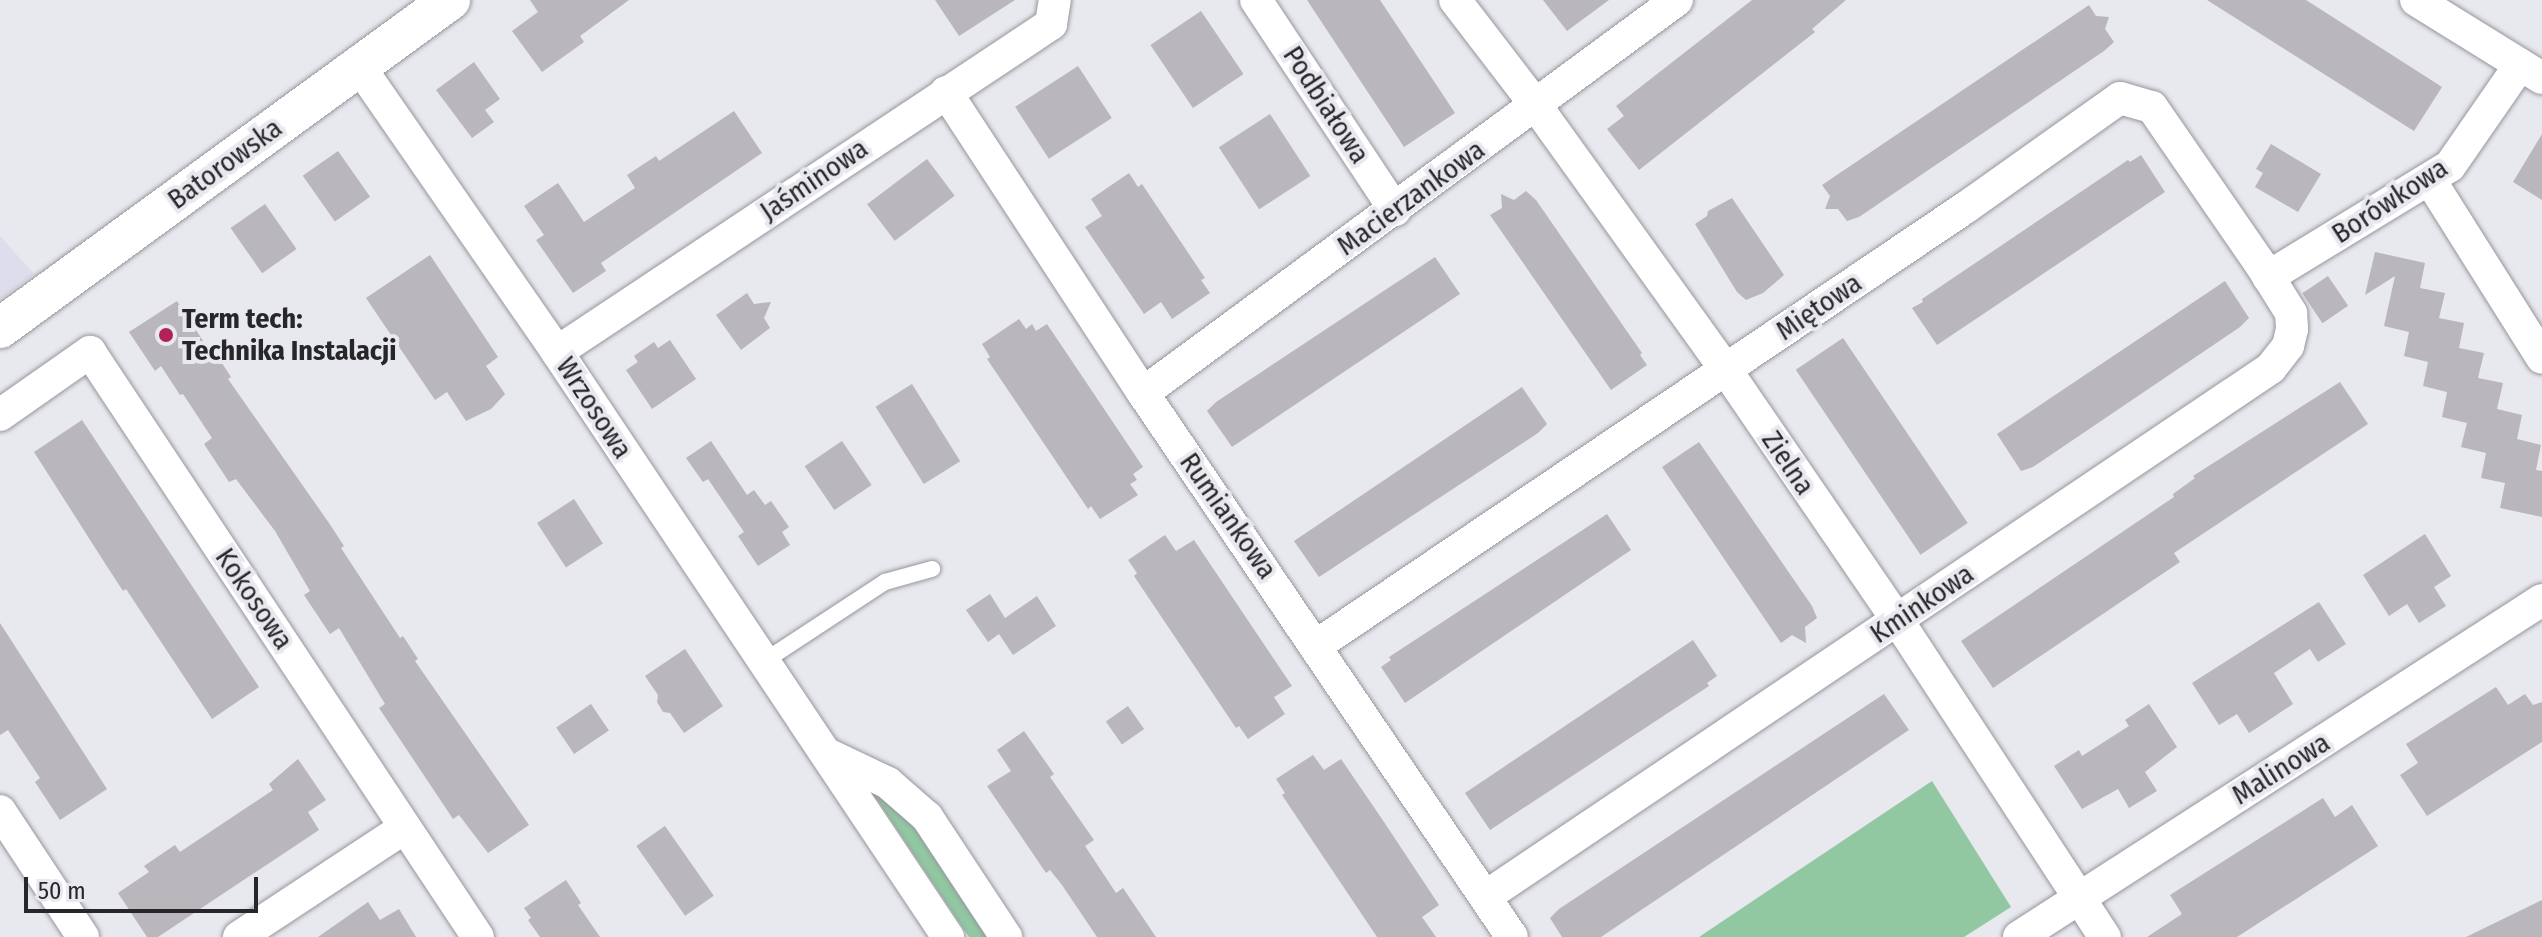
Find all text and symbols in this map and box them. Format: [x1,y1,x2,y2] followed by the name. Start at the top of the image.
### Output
[1276,40,1376,170] street label: Podbiałowa
[161,111,289,217] street label: Batorowska
[754,132,874,228] street label: Jaśminowa
[1331,133,1491,263] street label: Macierzankowa
[2326,151,2454,251] street label: Borówkowa
[1770,266,1868,348] street label: Miętowa
[182,302,397,368] place label: Term tech: Technika Instalacji
[157,326,175,344] marker: Term tech: Technika Instalacji
[549,351,639,465] street label: Wrzosowa
[1755,425,1821,501] street label: Zielna
[1172,446,1284,586] street label: Rumiankowa
[208,542,300,656] street label: Kokosowa
[1864,557,1980,651] street label: Kminkowa
[2226,726,2336,812] street label: Malinowa
[28,861,262,911] scale bar
[38,877,86,905] text: 50 m

